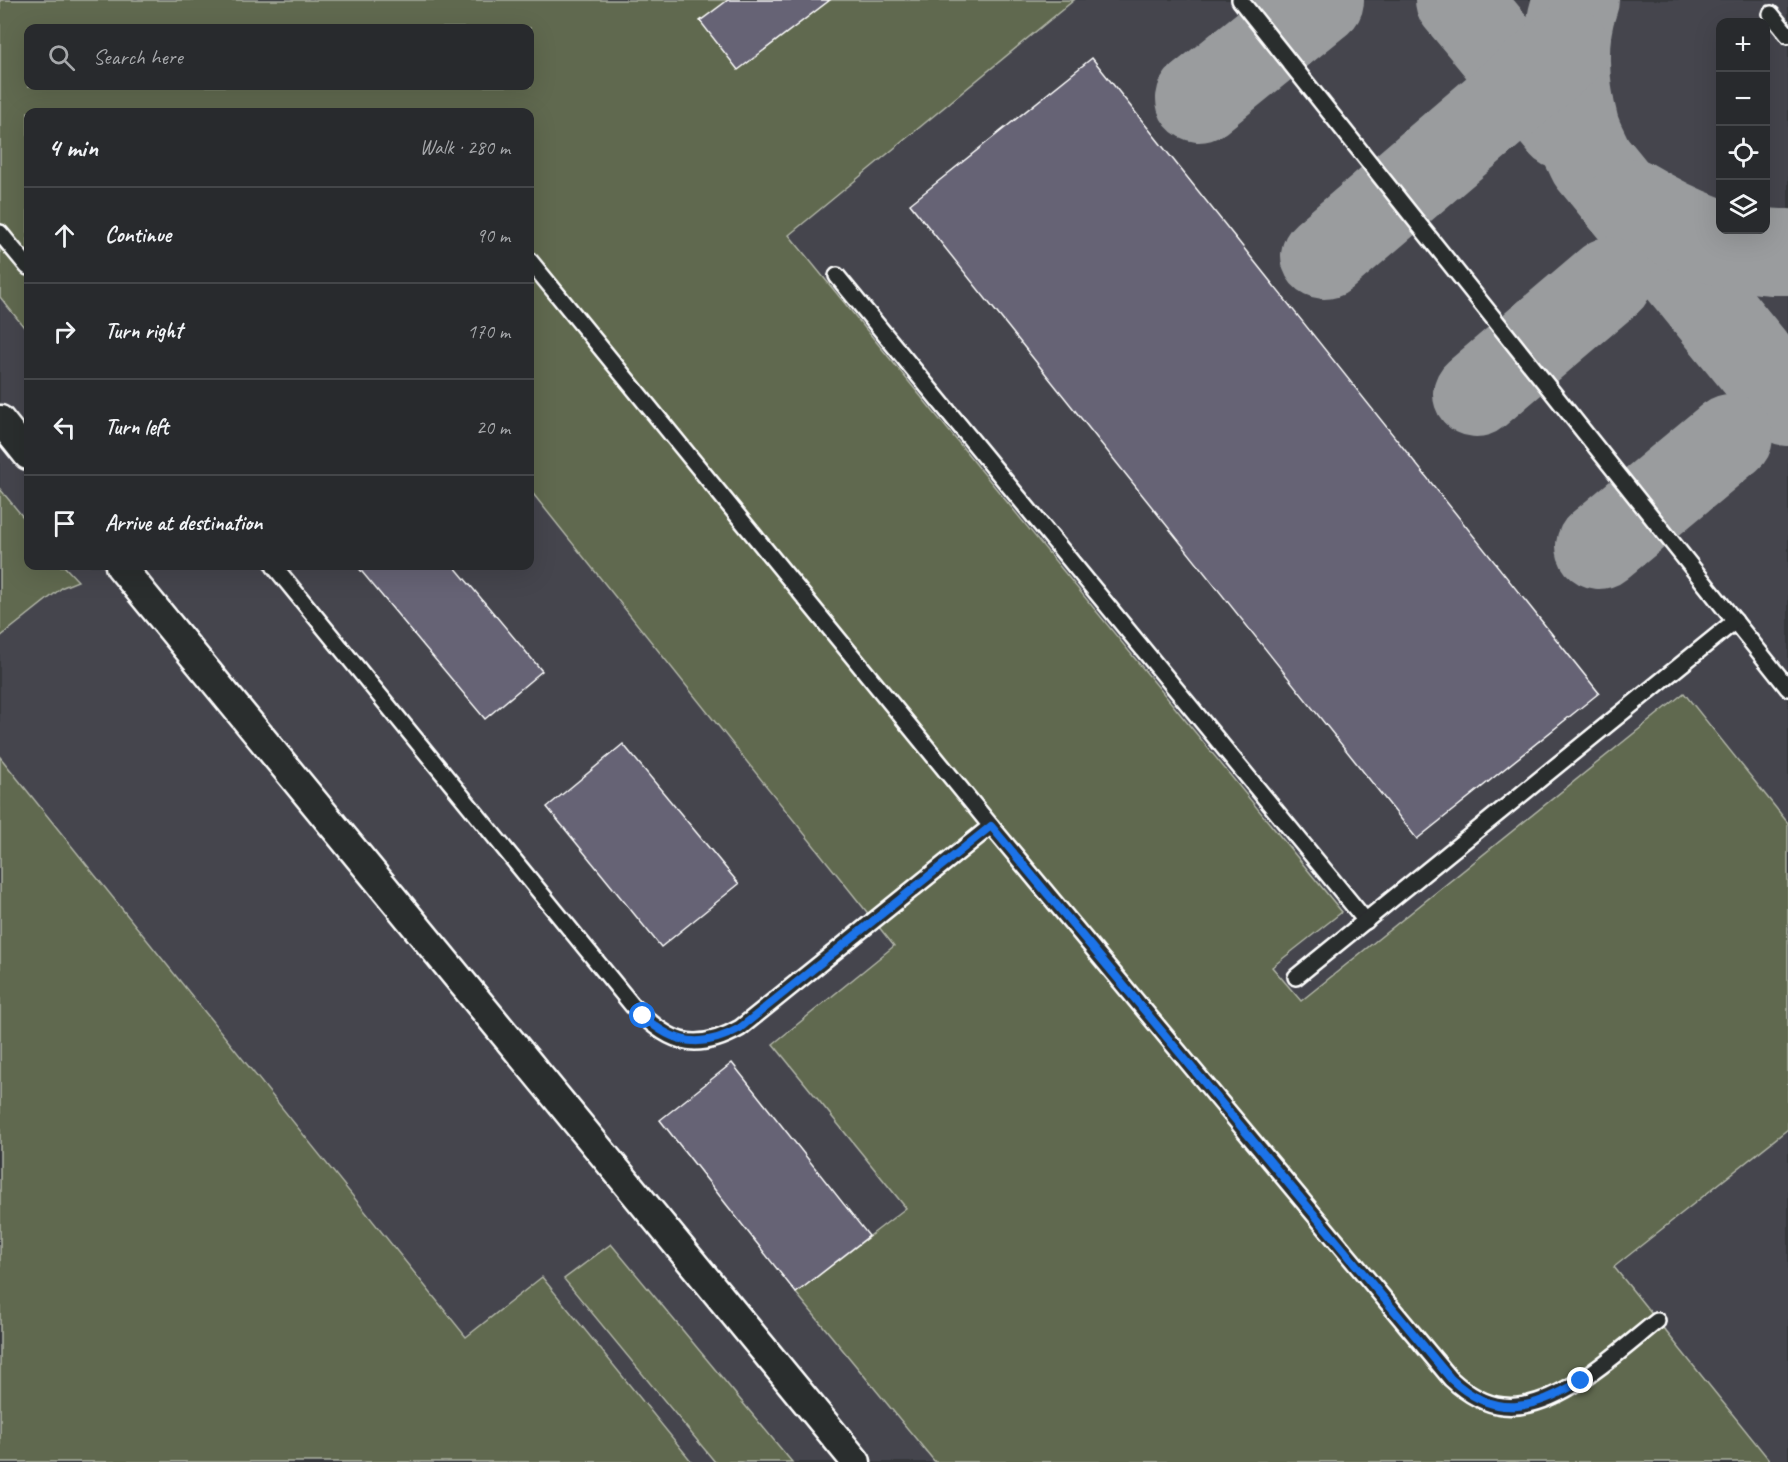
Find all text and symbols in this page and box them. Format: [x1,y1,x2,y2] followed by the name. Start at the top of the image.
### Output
[1716,18,1770,234] map controls
[1716,18,1770,72] button: +
[24,24,534,90] search box
[45,41,78,74] icon: search
[93,43,183,71] text: Search here
[1716,72,1770,126] button: −
[1716,126,1770,180] button: locate
[48,131,98,164] text: 4 min
[420,135,510,160] text: Walk · 280 m
[1716,180,1770,234] button: layers
[48,219,81,252] icon: ahead
[105,221,171,249] text: Continue
[476,223,510,248] text: 90 m
[48,315,81,348] icon: right
[105,317,182,345] text: Turn right
[467,319,510,344] text: 170 m
[48,411,81,444] icon: left
[105,413,169,441] text: Turn left
[476,415,510,440] text: 20 m
[48,507,81,540] icon: arrive
[105,509,262,537] text: Arrive at destination
[629,1002,655,1028] route start
[1567,1367,1593,1393] route end

